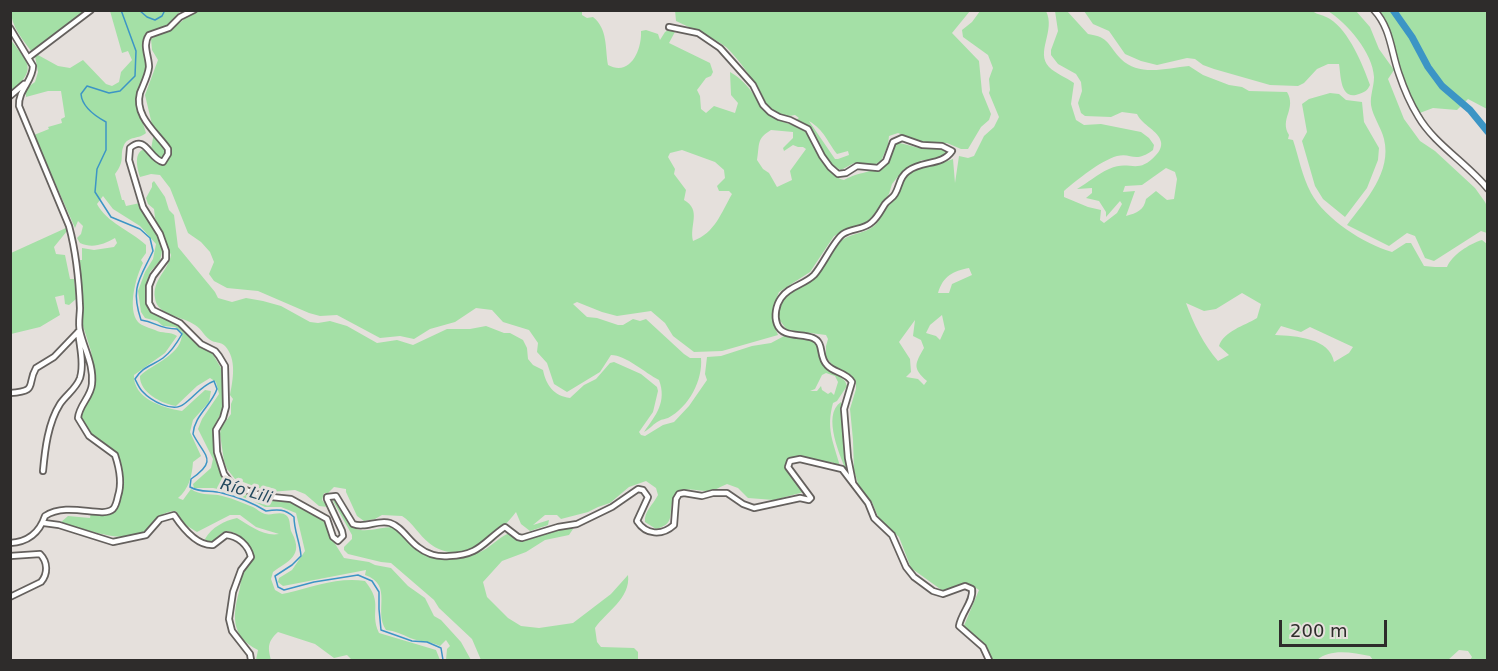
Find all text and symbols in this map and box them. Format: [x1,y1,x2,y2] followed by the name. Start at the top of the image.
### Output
[218,476,274,508] water label: Río Lili
[1282,608,1390,646] scale bar
[1290,620,1348,641] text: 200 m

